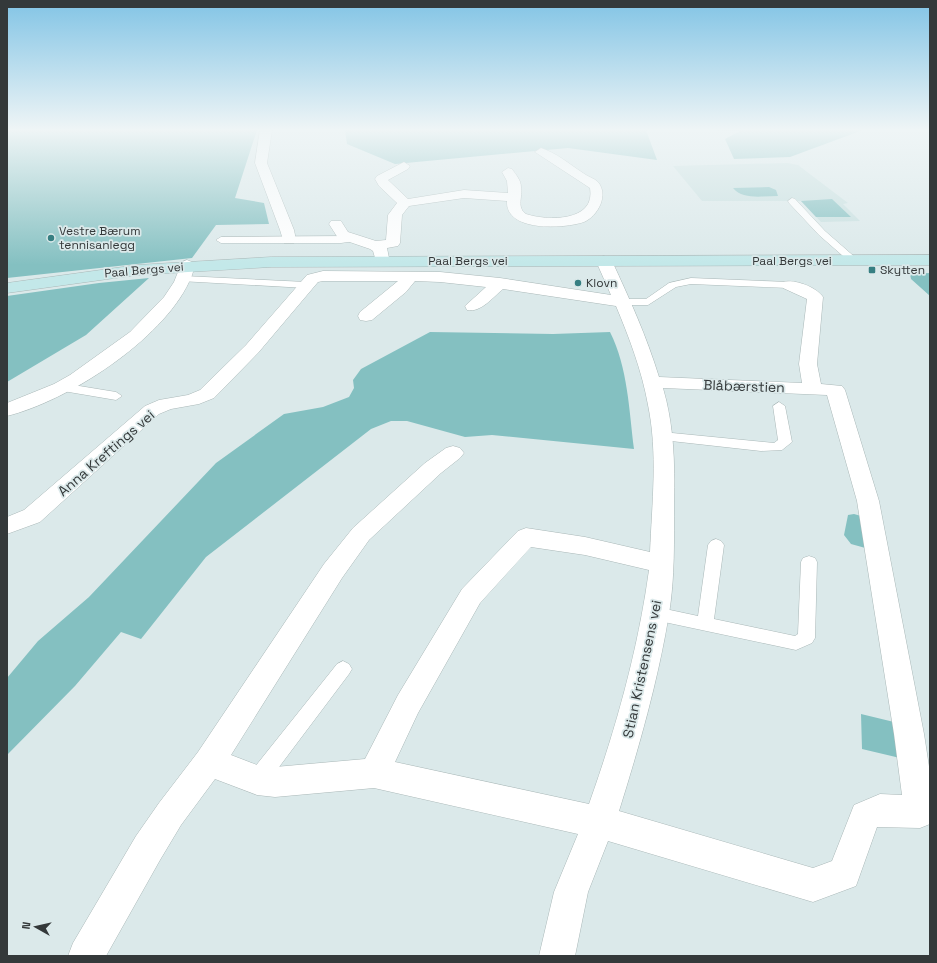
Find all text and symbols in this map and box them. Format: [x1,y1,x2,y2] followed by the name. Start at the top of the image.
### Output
[59,223,141,253] place label: Vestre Bærum tennisanlegg
[46,233,56,243] marker: Vestre Bærum tennisanlegg
[428,253,508,269] street label: Paal Bergs vei
[752,253,832,269] street label: Paal Bergs vei
[104,259,184,281] street label: Paal Bergs vei
[880,262,925,278] place label: Skytten
[867,265,877,275] marker: Skytten
[586,275,617,291] place label: Klovn
[573,278,583,288] marker: Klovn
[703,376,785,396] street label: Blåbærstien
[54,406,158,500] street label: Anna Kreftings vei
[619,598,665,740] street label: Stian Kristensens vei
[16,907,56,947] north arrow
[19,921,34,930] text: N

